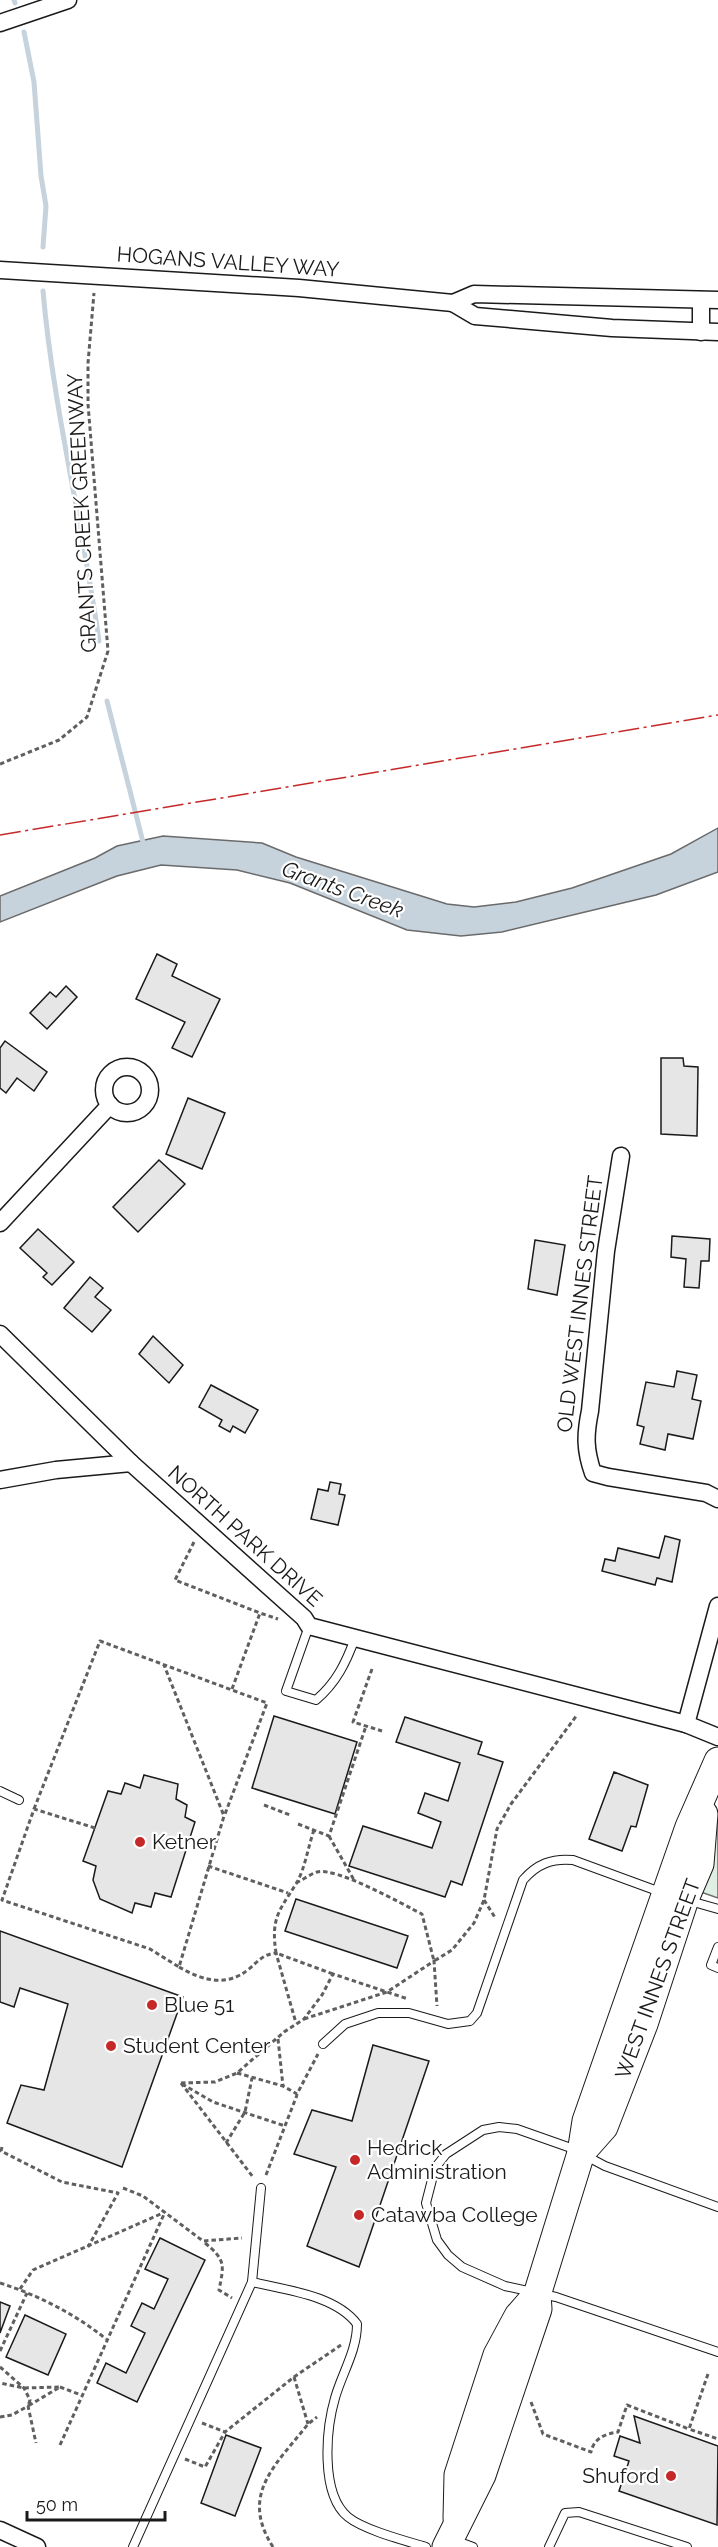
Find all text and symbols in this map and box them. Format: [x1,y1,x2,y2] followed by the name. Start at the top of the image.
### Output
[116,241,340,282] street label: HOGANS VALLEY WAY
[62,372,101,653] street label: GRANTS CREEK GREENWAY
[279,855,408,923] water label: Grants Creek
[551,1174,608,1434] street label: OLD WEST INNES STREET
[163,1460,328,1611] street label: NORTH PARK DRIVE
[152,1829,217,1854] place label: Ketner
[133,1835,147,1849] marker: Ketner
[610,1875,705,2082] street label: WEST INNES STREET
[164,1992,234,2017] place label: Blue 51
[145,1998,159,2012] marker: Blue 51
[123,2033,271,2058] place label: Student Center
[104,2039,118,2053] marker: Student Center
[367,2135,507,2184] place label: Hedrick Administration
[348,2153,362,2167] marker: Hedrick Administration
[371,2202,538,2227] place label: Catawba College
[352,2208,366,2222] marker: Catawba College
[582,2463,659,2488] place label: Shuford
[664,2469,678,2483] marker: Shuford
[27,2484,165,2522] scale bar
[36,2494,78,2515] text: 50 m

